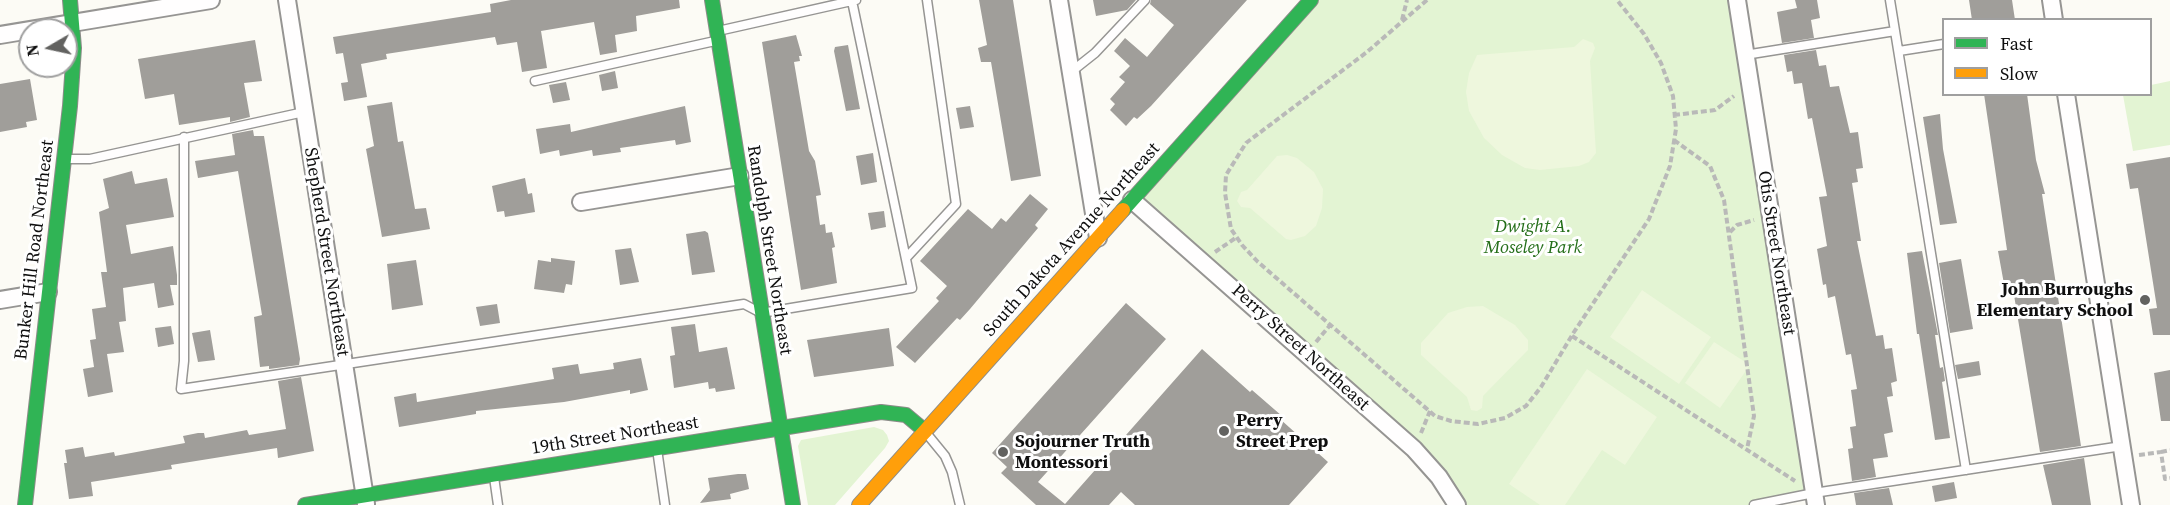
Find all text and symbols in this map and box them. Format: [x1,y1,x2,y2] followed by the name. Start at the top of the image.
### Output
[18,18,78,78] north arrow
[1942,18,2152,96] legend
[2000,31,2033,56] text: Fast
[20,43,44,58] text: N
[2000,61,2038,86] text: Slow
[11,139,59,361] street label: Bunker Hill Road Northeast
[979,139,1165,341] street label: South Dakota Avenue Northeast
[742,144,796,356] street label: Randolph Street Northeast
[299,146,353,358] street label: Shepherd Street Northeast
[1752,169,1800,337] street label: Otis Street Northeast
[1484,216,1582,258] park label: Dwight A. Moseley Park
[1976,279,2133,322] place label: John Burroughs Elementary School
[1227,280,1373,416] street label: Perry Street Northeast
[2138,293,2152,307] marker: John Burroughs Elementary School
[1236,410,1328,452] place label: Perry Street Prep
[530,412,700,460] street label: 19th Street Northeast
[1217,424,1231,438] marker: Perry Street Prep
[1015,431,1150,474] place label: Sojourner Truth Montessori
[996,445,1010,459] marker: Sojourner Truth Montessori

